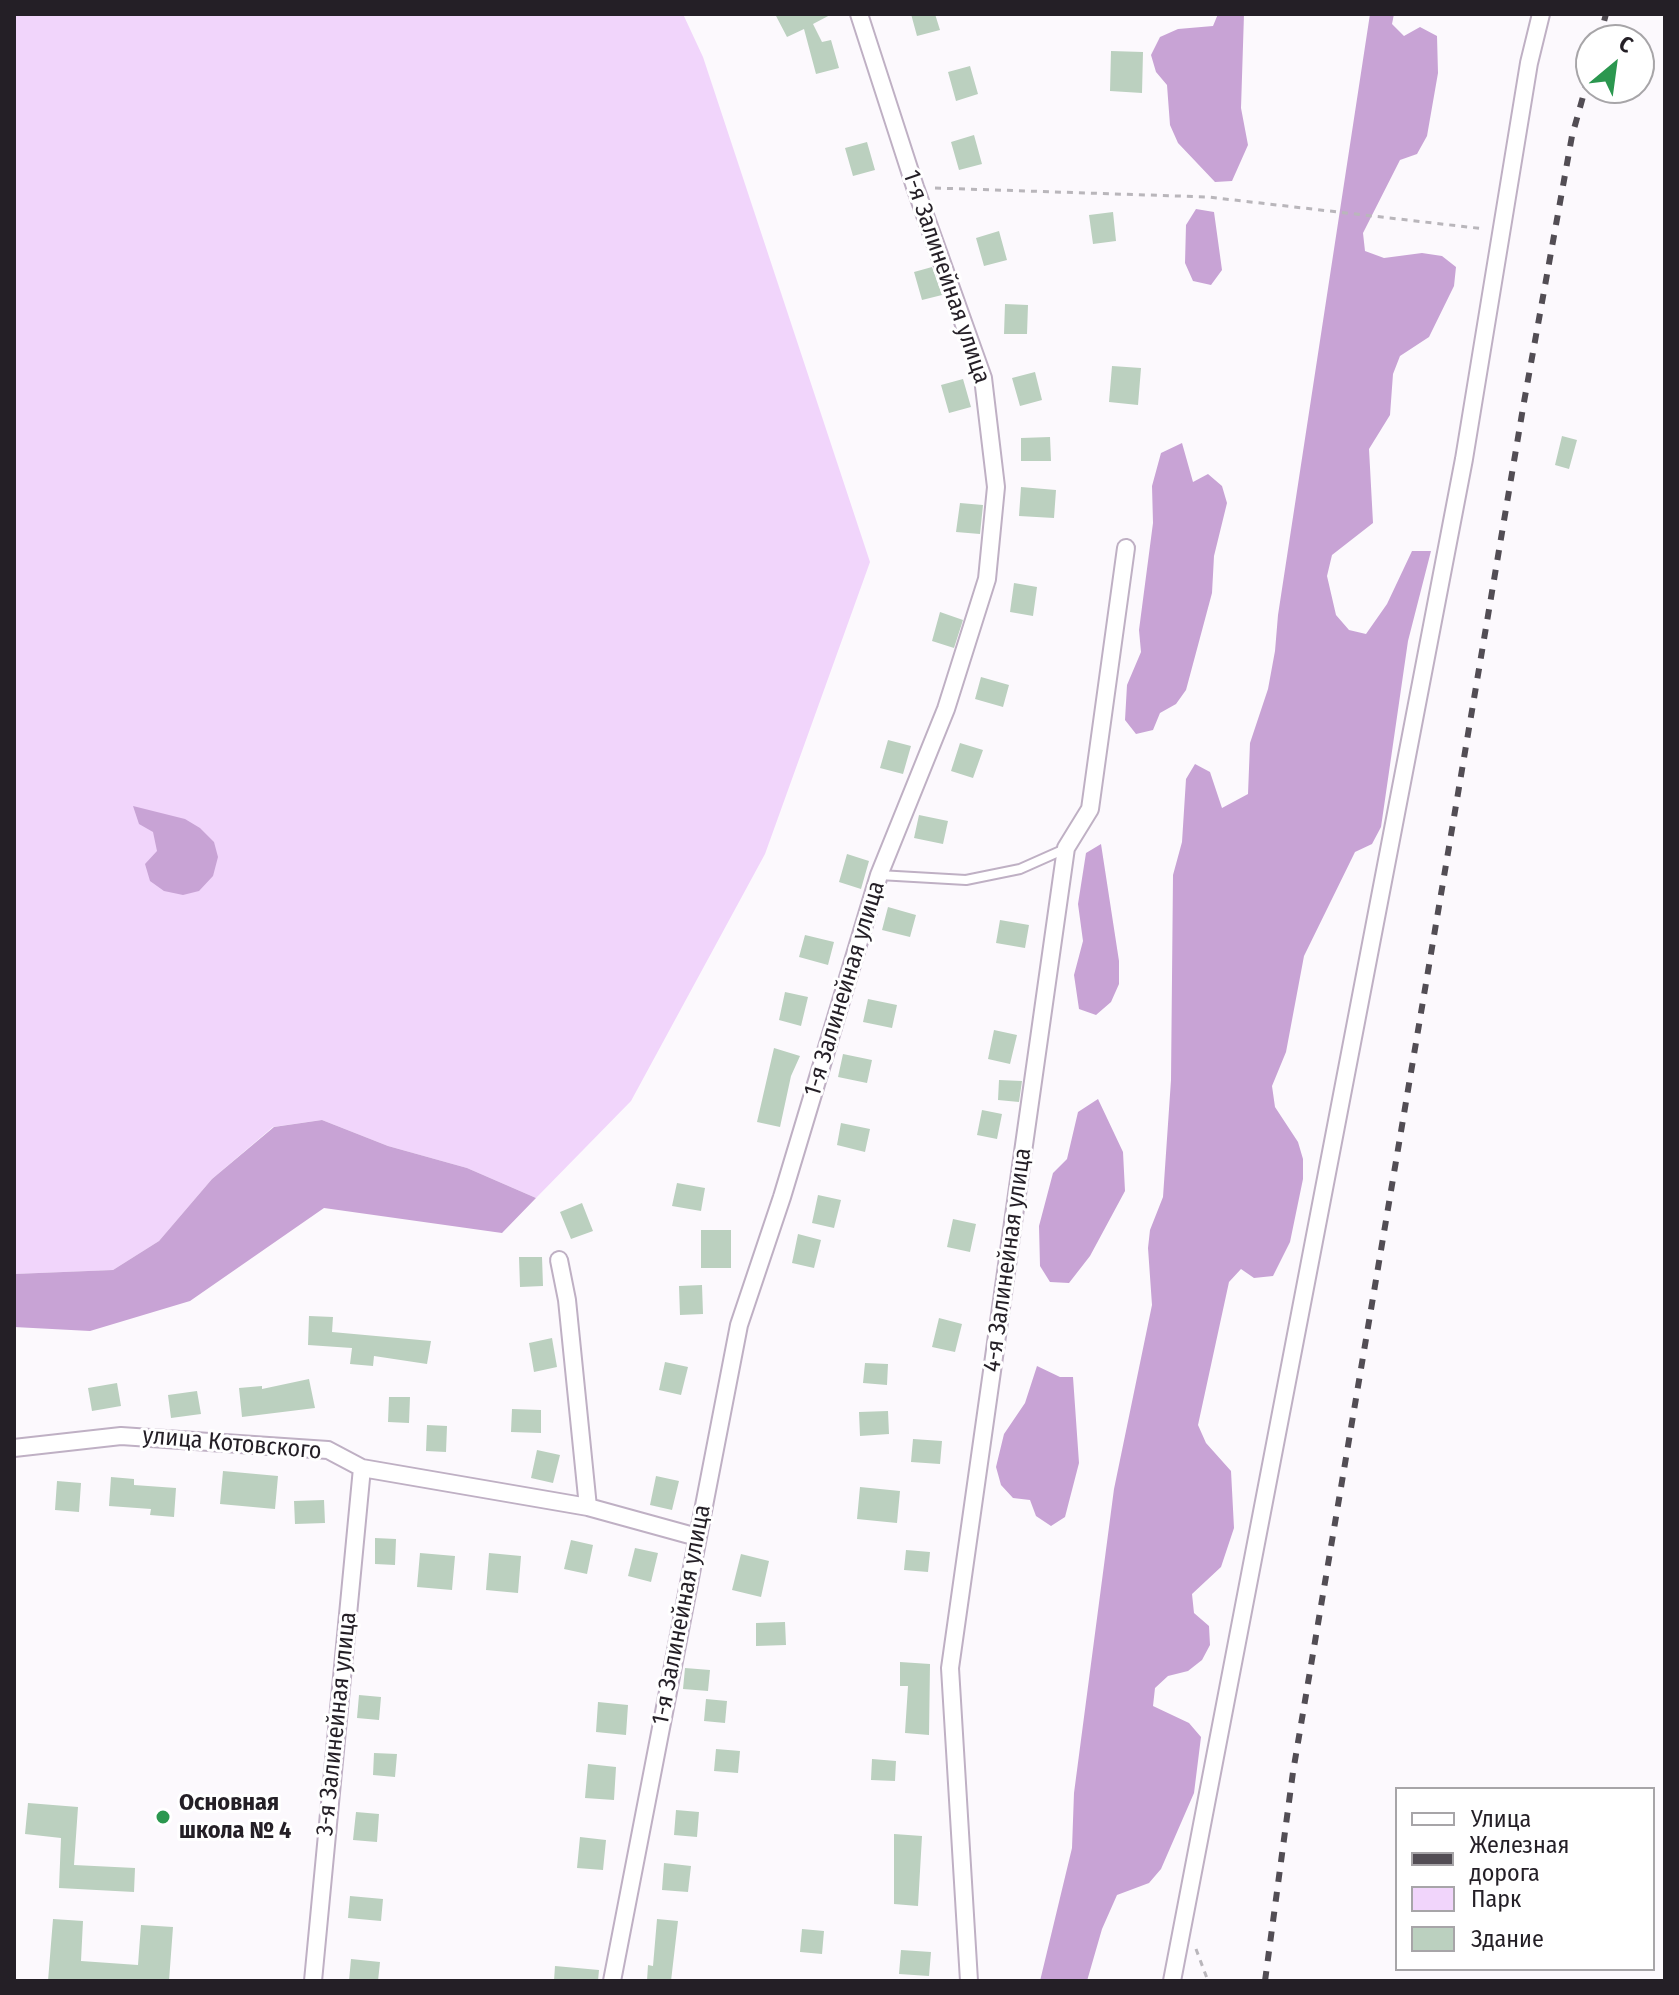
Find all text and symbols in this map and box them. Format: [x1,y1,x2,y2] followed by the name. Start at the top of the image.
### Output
[1575,24,1655,104] north arrow
[1614,30,1637,59] text: С
[896,167,996,387] street label: 1-я Залинейная улица
[799,878,891,1100] street label: 1-я Залинейная улица
[978,1146,1038,1374] street label: 4-я Залинейная улица
[141,1422,323,1466] street label: улица Котовского
[647,1503,717,1727] street label: 1-я Залинейная улица
[311,1611,363,1837] street label: 3-я Залинейная улица
[1395,1787,1655,1971] legend
[179,1789,291,1845] place label: Основная школа № 4
[1471,1805,1531,1833] text: Улица
[154,1808,172,1826] marker: Основная школа № 4
[1470,1831,1569,1887] text: Железная дорога
[1471,1885,1521,1913] text: Парк
[1471,1925,1544,1953] text: Здание

